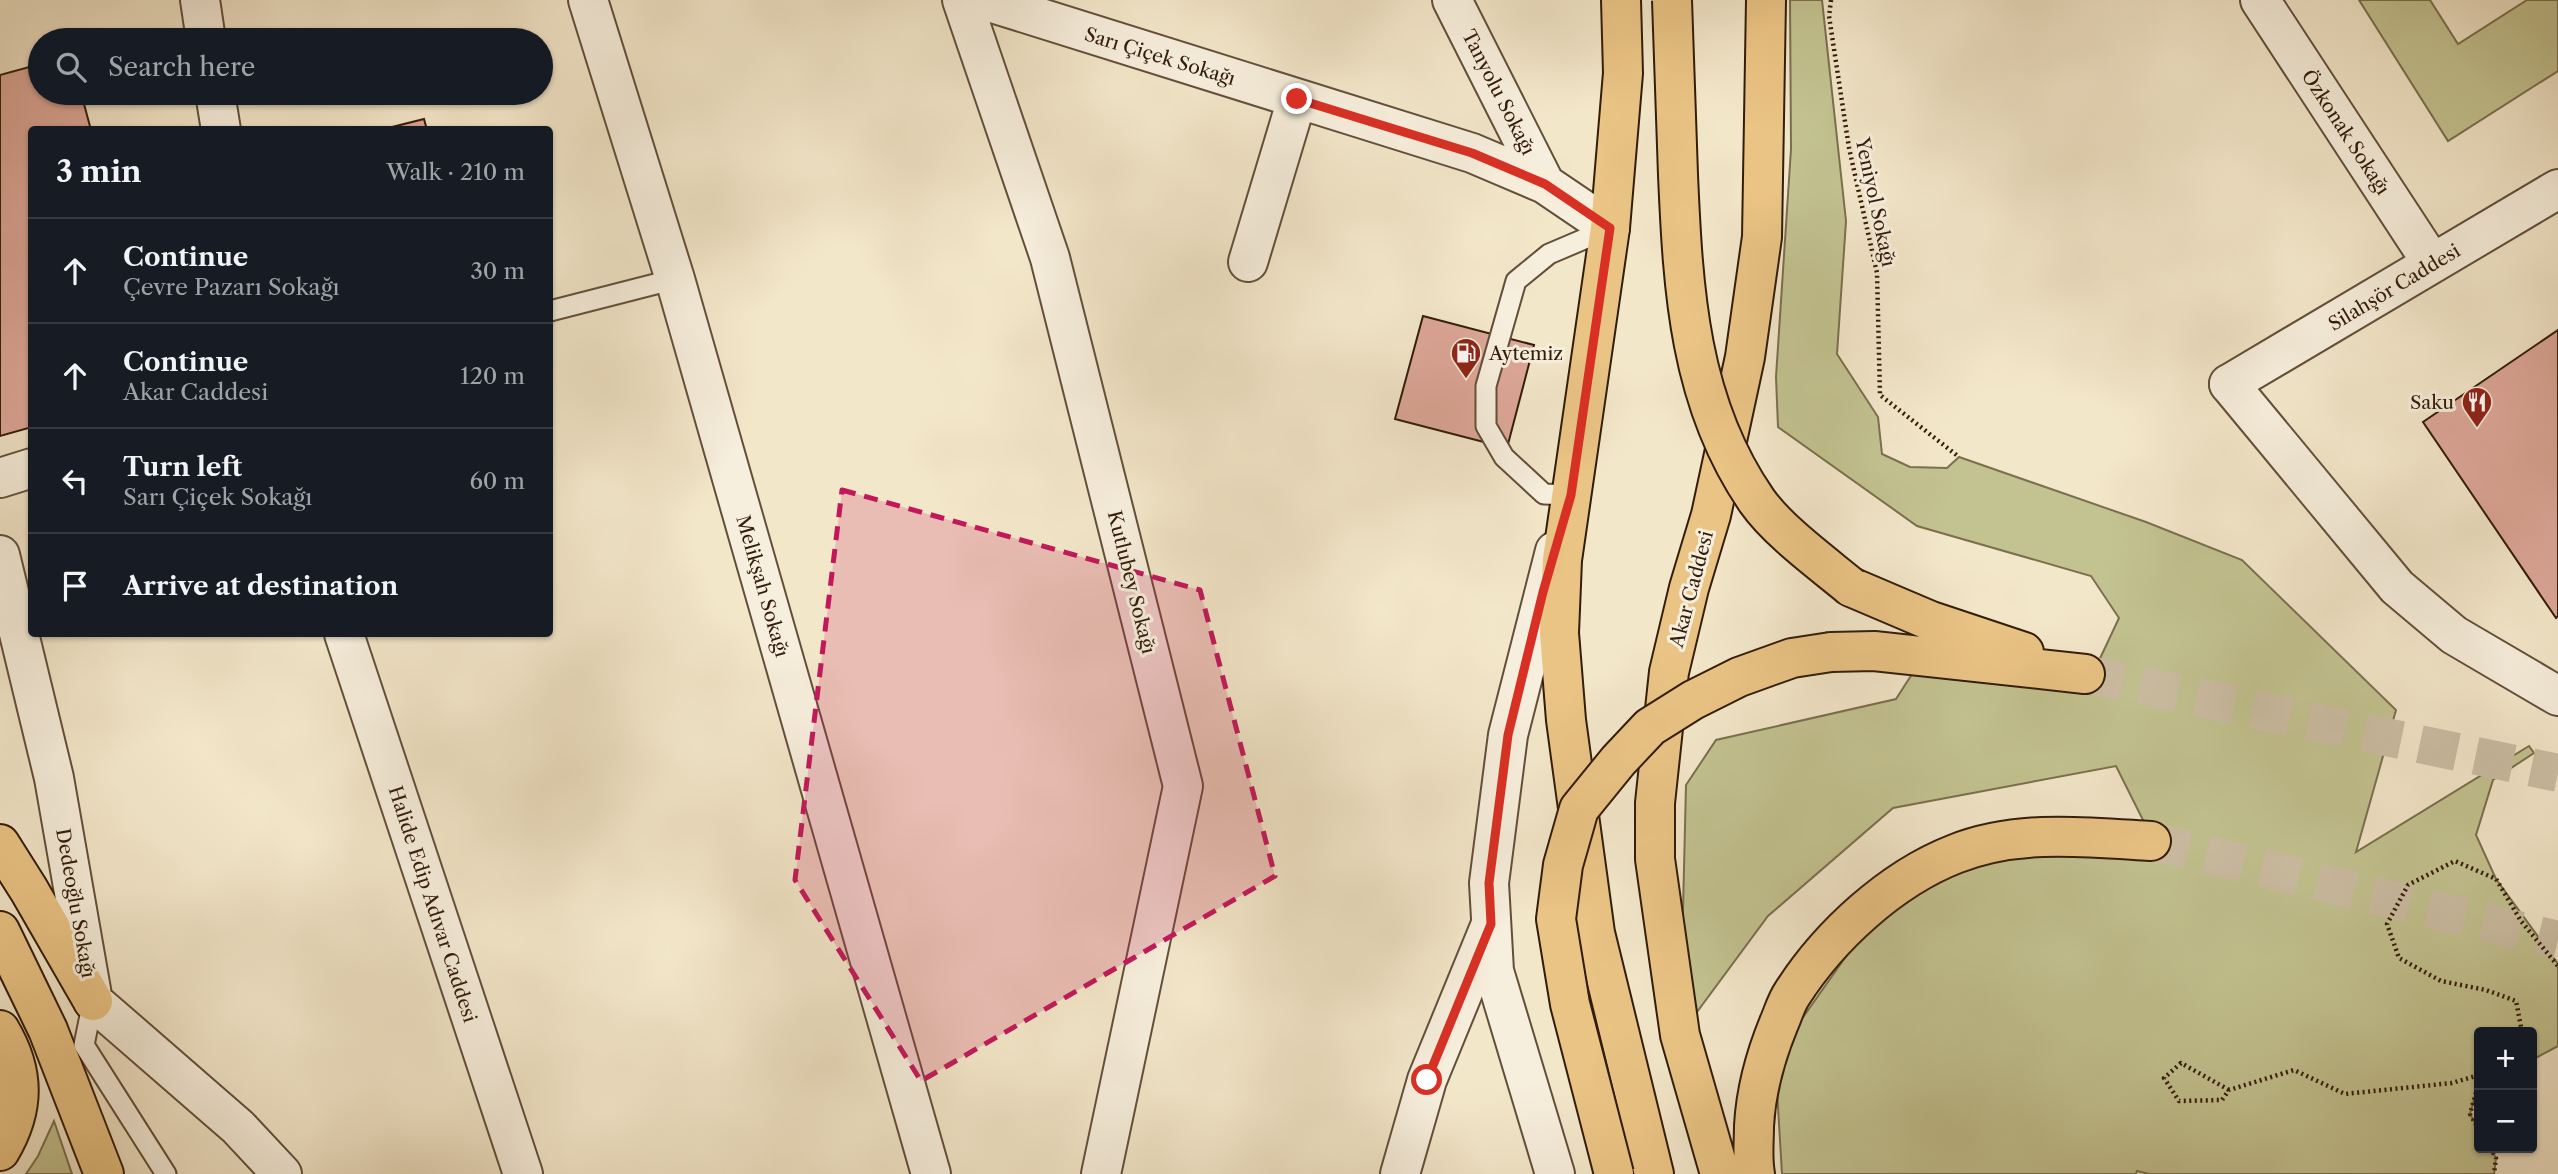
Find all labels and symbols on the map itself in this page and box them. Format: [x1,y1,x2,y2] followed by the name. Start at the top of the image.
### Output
[1082,23,1238,90] street label: Sarı Çiçek Sokağı
[1457,26,1540,159] street label: Tanyolu Sokağı
[2297,65,2395,199] street label: Özkonak Sokağı
[1281,83,1312,114] route end
[1850,135,1900,269] street label: Yeniyol Sokağı
[2324,239,2465,336] street label: Silahşör Caddesi
[1449,336,1483,380] fuel station icon: Aytemiz
[1488,342,1563,365] place label: Aytemiz
[2460,385,2494,429] restaurant icon: Saku
[2410,391,2454,414] place label: Saku
[1103,508,1160,656] street label: Kutlubey Sokağı
[731,513,794,660] street label: Melikşah Sokağı
[1665,528,1718,651] street label: Akar Caddesi
[383,783,482,1025] street label: Halide Edip Adıvar Caddesi
[51,827,100,980] street label: Dedeoğlu Sokağı
[1411,1064,1442,1095] route start

